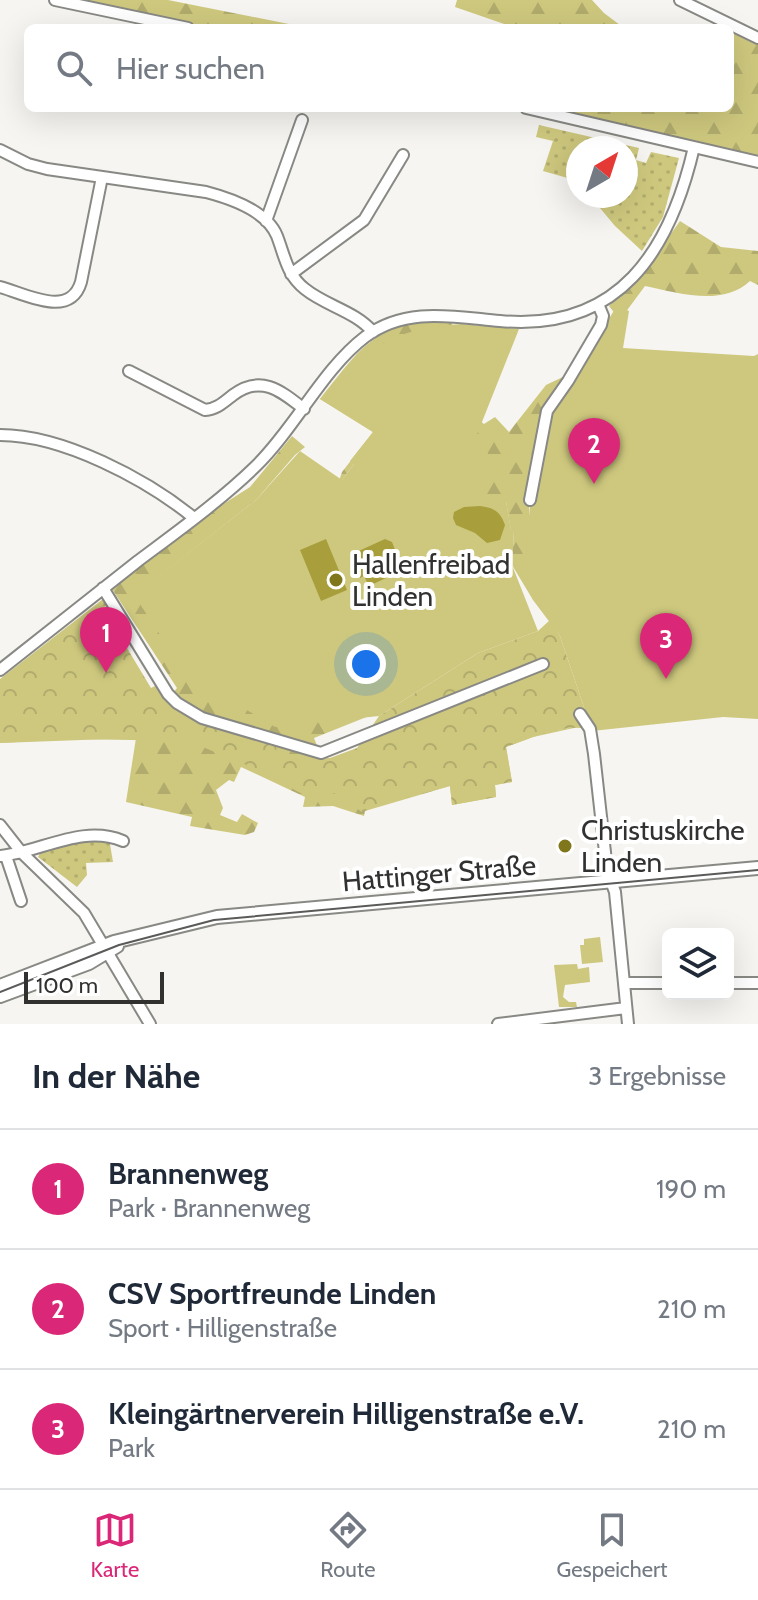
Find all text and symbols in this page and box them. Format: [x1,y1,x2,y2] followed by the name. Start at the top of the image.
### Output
[24,24,734,112] search box
[52,46,96,90] icon: search
[116,50,265,87] text: Hier suchen
[566,136,638,208] north arrow
[568,418,620,484] pin: 2
[352,547,510,613] place label: Hallenfreibad Linden
[327,571,345,589] marker: Hallenfreibad Linden
[80,607,132,673] pin: 1
[640,613,692,679] pin: 3
[346,644,386,684] your location
[581,813,745,879] place label: Christuskirche Linden
[556,837,574,855] marker: Christuskirche Linden
[341,848,537,898] street label: Hattinger Straße
[662,928,734,1000] map controls
[662,928,734,1000] button: layers
[24,968,164,1004] scale bar
[36,972,98,999] text: 100 m
[32,1055,200,1097] text: In der Nähe
[588,1060,726,1092] text: 3 Ergebnisse
[108,1155,268,1192] text: Brannenweg
[53,1173,63,1205] text: 1
[656,1173,726,1205] text: 190 m
[108,1192,310,1224] text: Park · Brannenweg
[108,1275,436,1312] text: CSV Sportfreunde Linden
[51,1293,65,1325] text: 2
[657,1293,726,1325] text: 210 m
[108,1312,337,1344] text: Sport · Hilligenstraße
[108,1395,584,1432] text: Kleingärtnerverein Hilligenstraße e.V.
[51,1413,65,1445] text: 3
[657,1413,726,1445] text: 210 m
[108,1432,155,1464] text: Park
[91,1508,139,1583] tab: Karte
[320,1508,375,1583] tab: Route
[557,1508,667,1583] tab: Gespeichert

